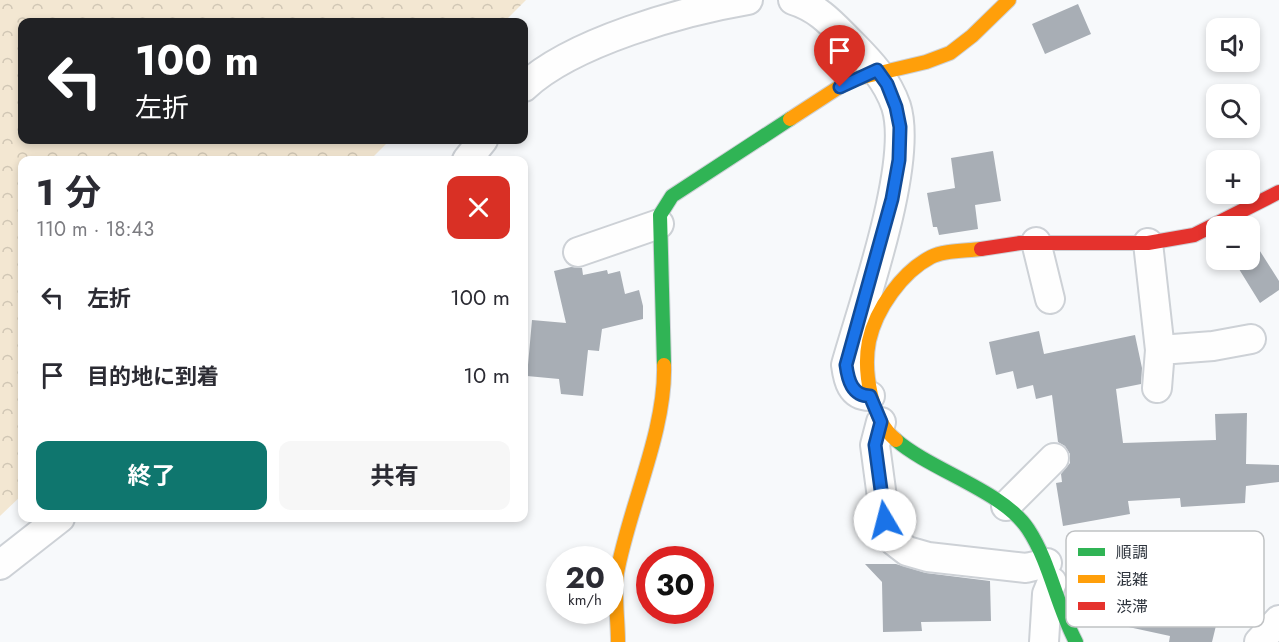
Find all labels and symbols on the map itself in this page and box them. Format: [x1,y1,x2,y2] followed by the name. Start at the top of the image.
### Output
[814,25,865,87] pin
[853,488,917,552] position arrow
[1066,531,1264,627] legend
[1116,541,1148,564] text: 順調
[636,546,714,624] speed limit sign: 30
[1116,568,1148,591] text: 混雑
[1116,595,1148,618] text: 渋滞

